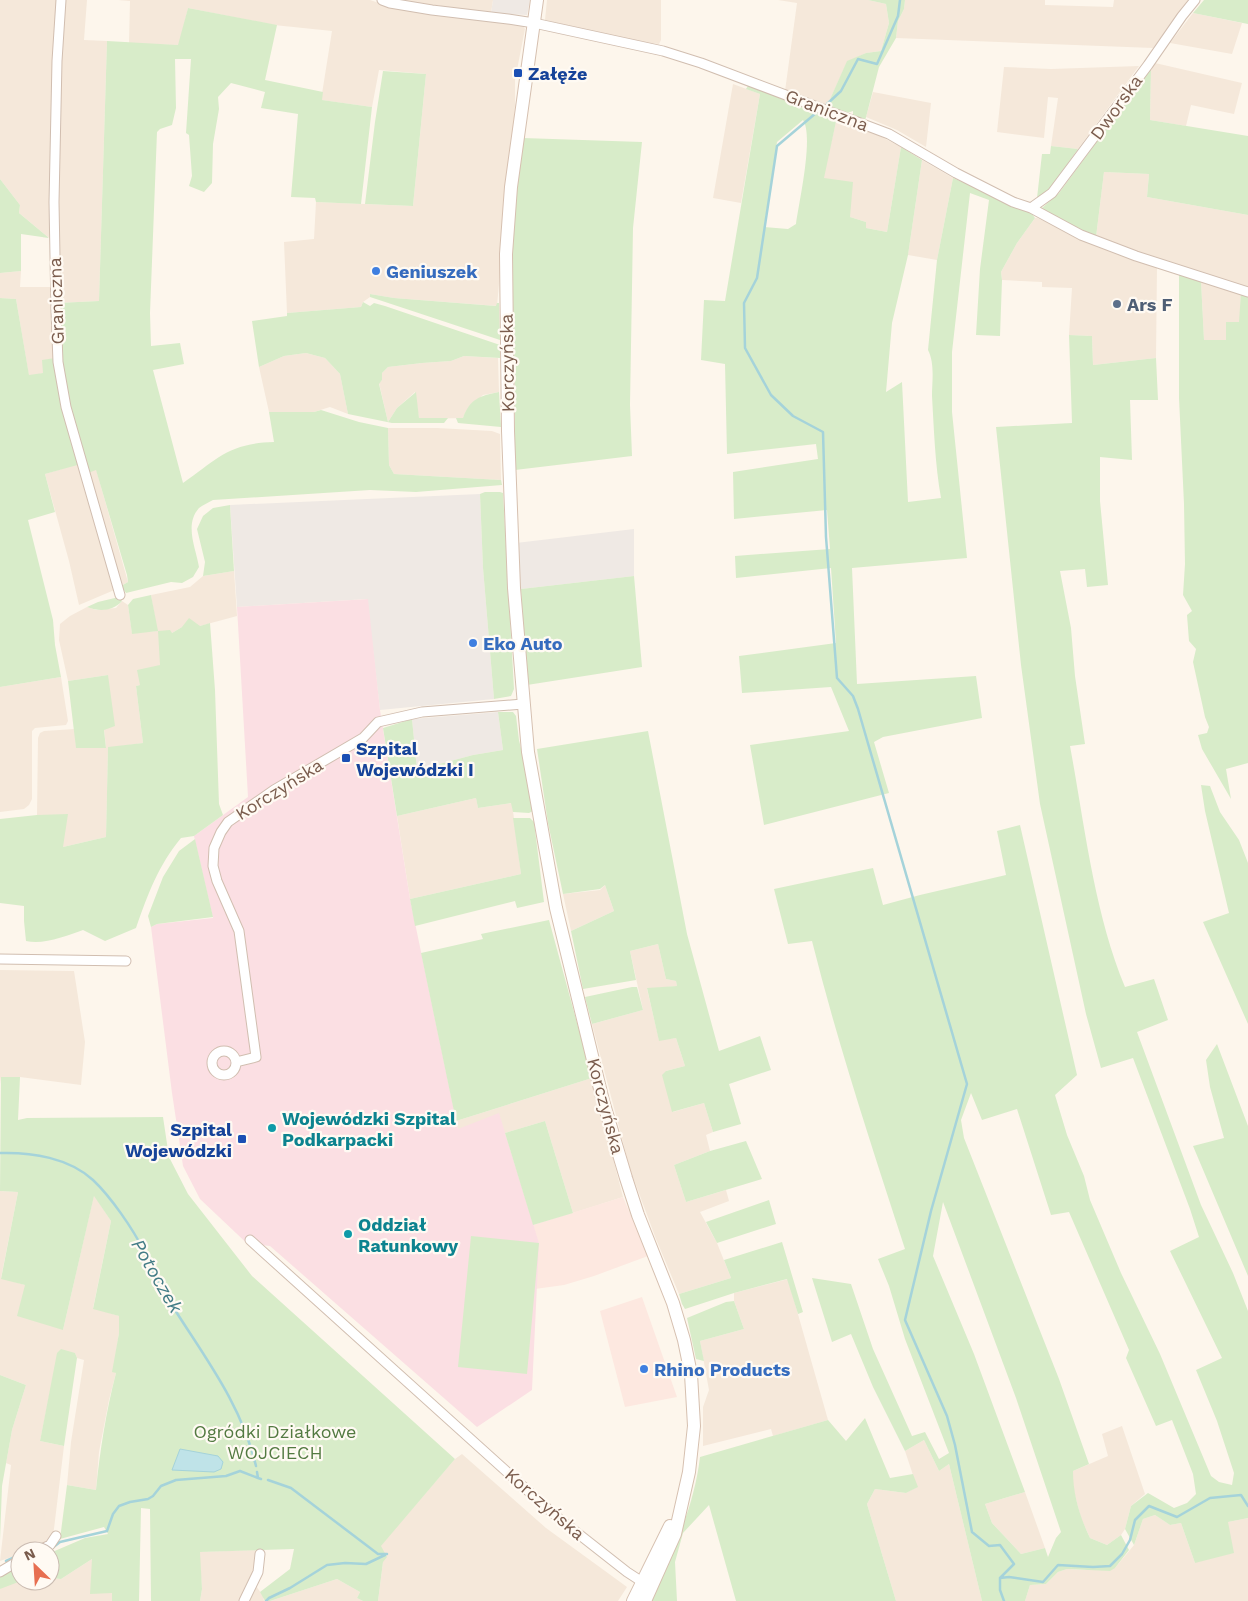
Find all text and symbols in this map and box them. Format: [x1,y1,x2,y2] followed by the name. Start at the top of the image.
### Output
[528,63,587,84] place label: Załęże
[512,67,524,79] marker: Załęże
[1085,70,1147,144] street label: Dworska
[783,85,871,135] street label: Graniczna
[44,257,68,345] street label: Graniczna
[386,261,478,282] place label: Geniuszek
[370,265,382,277] marker: Geniuszek
[1127,294,1173,315] place label: Ars F
[1111,298,1123,310] marker: Ars F
[496,313,518,413] street label: Korczyńska
[483,633,563,654] place label: Eko Auto
[467,637,479,649] marker: Eko Auto
[356,738,474,780] place label: Szpital Wojewódzki I
[340,752,352,764] marker: Szpital Wojewódzki I
[232,754,326,824] street label: Korczyńska
[583,1056,629,1156] street label: Korczyńska
[282,1108,456,1150] place label: Wojewódzki Szpital Podkarpacki
[125,1119,232,1161] place label: Szpital Wojewódzki
[266,1122,278,1134] marker: Wojewódzki Szpital Podkarpacki
[236,1133,248,1145] marker: Szpital Wojewódzki
[358,1214,459,1256] place label: Oddział Ratunkowy
[342,1228,354,1240] marker: Oddział Ratunkowy
[127,1235,188,1318] water label: Potoczek
[654,1359,791,1380] place label: Rhino Products
[638,1363,650,1375] marker: Rhino Products
[193,1421,357,1463] park label: Ogródki Działkowe WOJCIECH
[501,1464,589,1544] street label: Korczyńska
[10,1541,60,1591] north arrow
[21,1545,38,1564] text: N

